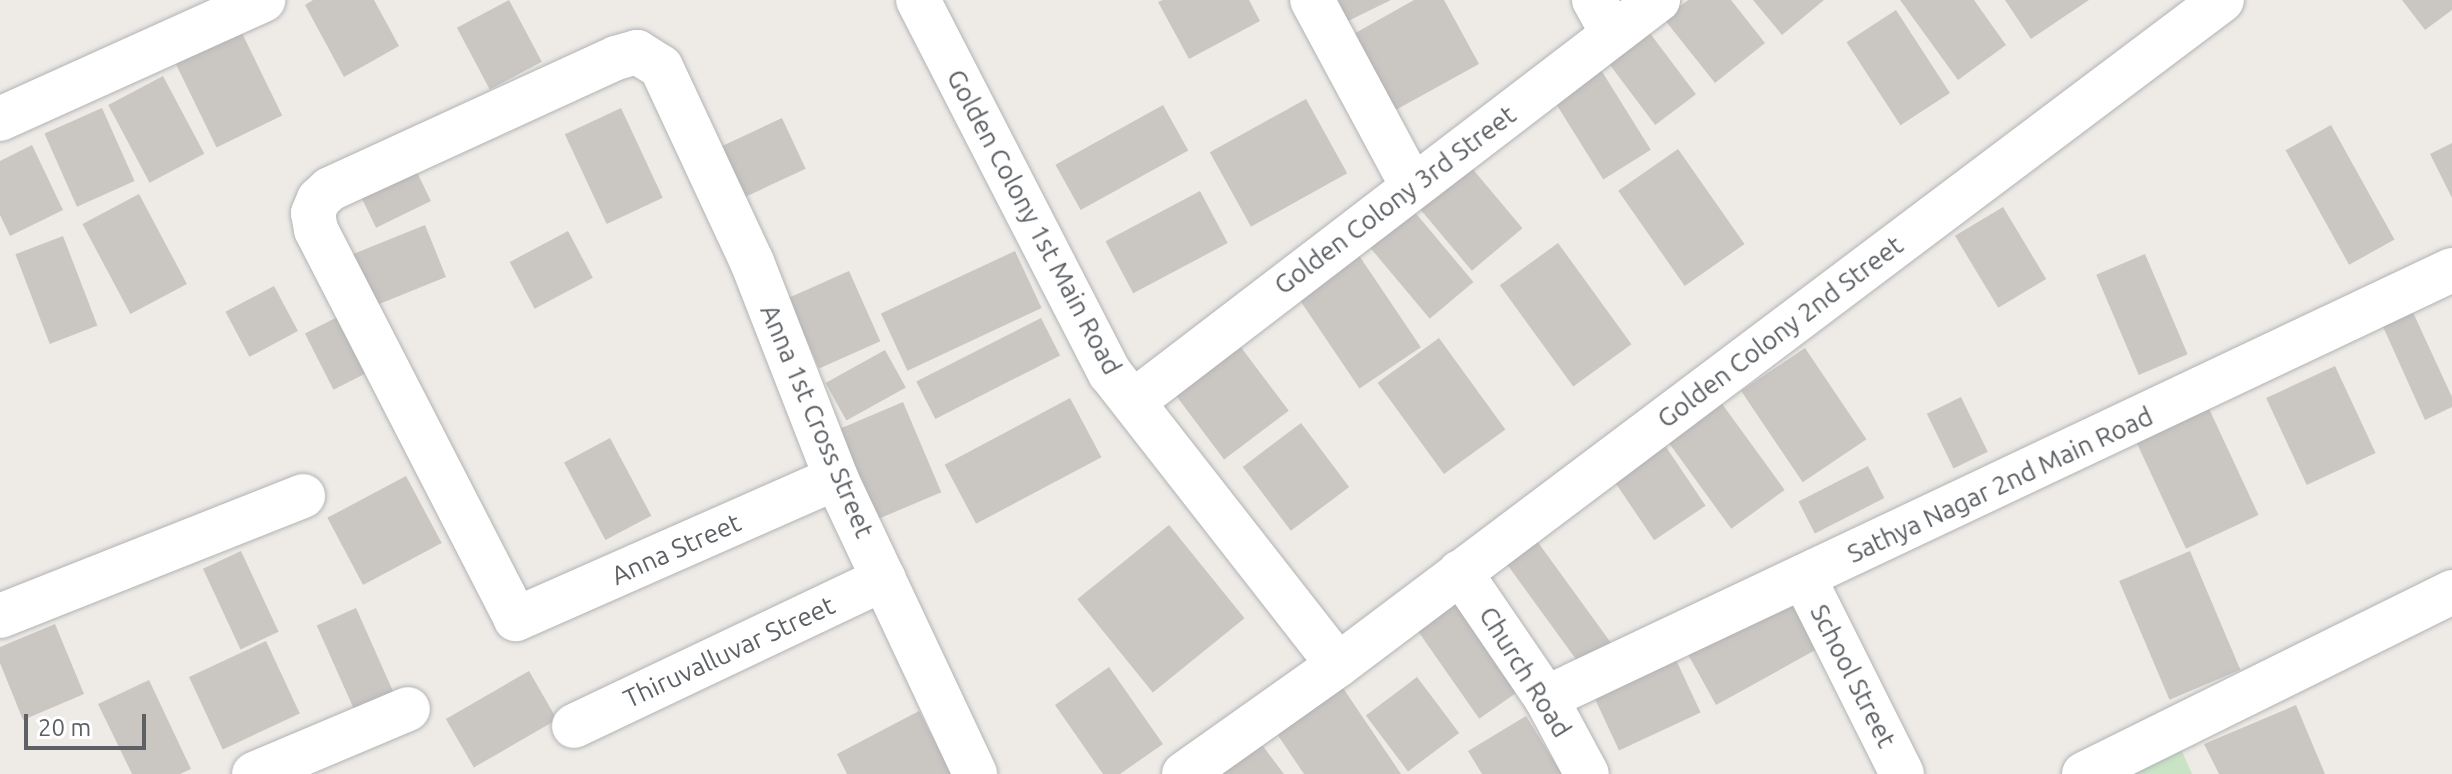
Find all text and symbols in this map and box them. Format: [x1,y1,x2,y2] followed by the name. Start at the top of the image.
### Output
[940,64,1128,380] street label: Golden Colony 1st Main Road
[1268,99,1522,301] street label: Golden Colony 3rd Street
[1651,230,1909,434] street label: Golden Colony 2nd Street
[754,300,880,542] street label: Anna 1st Cross Street
[1842,400,2158,570] street label: Sathya Nagar 2nd Main Road
[606,507,746,591] street label: Anna Street
[619,589,839,715] street label: Thiruvalluvar Street
[1804,599,1902,753] street label: School Street
[1472,601,1578,743] street label: Church Road
[28,698,150,748] scale bar
[38,714,91,741] text: 20 m

